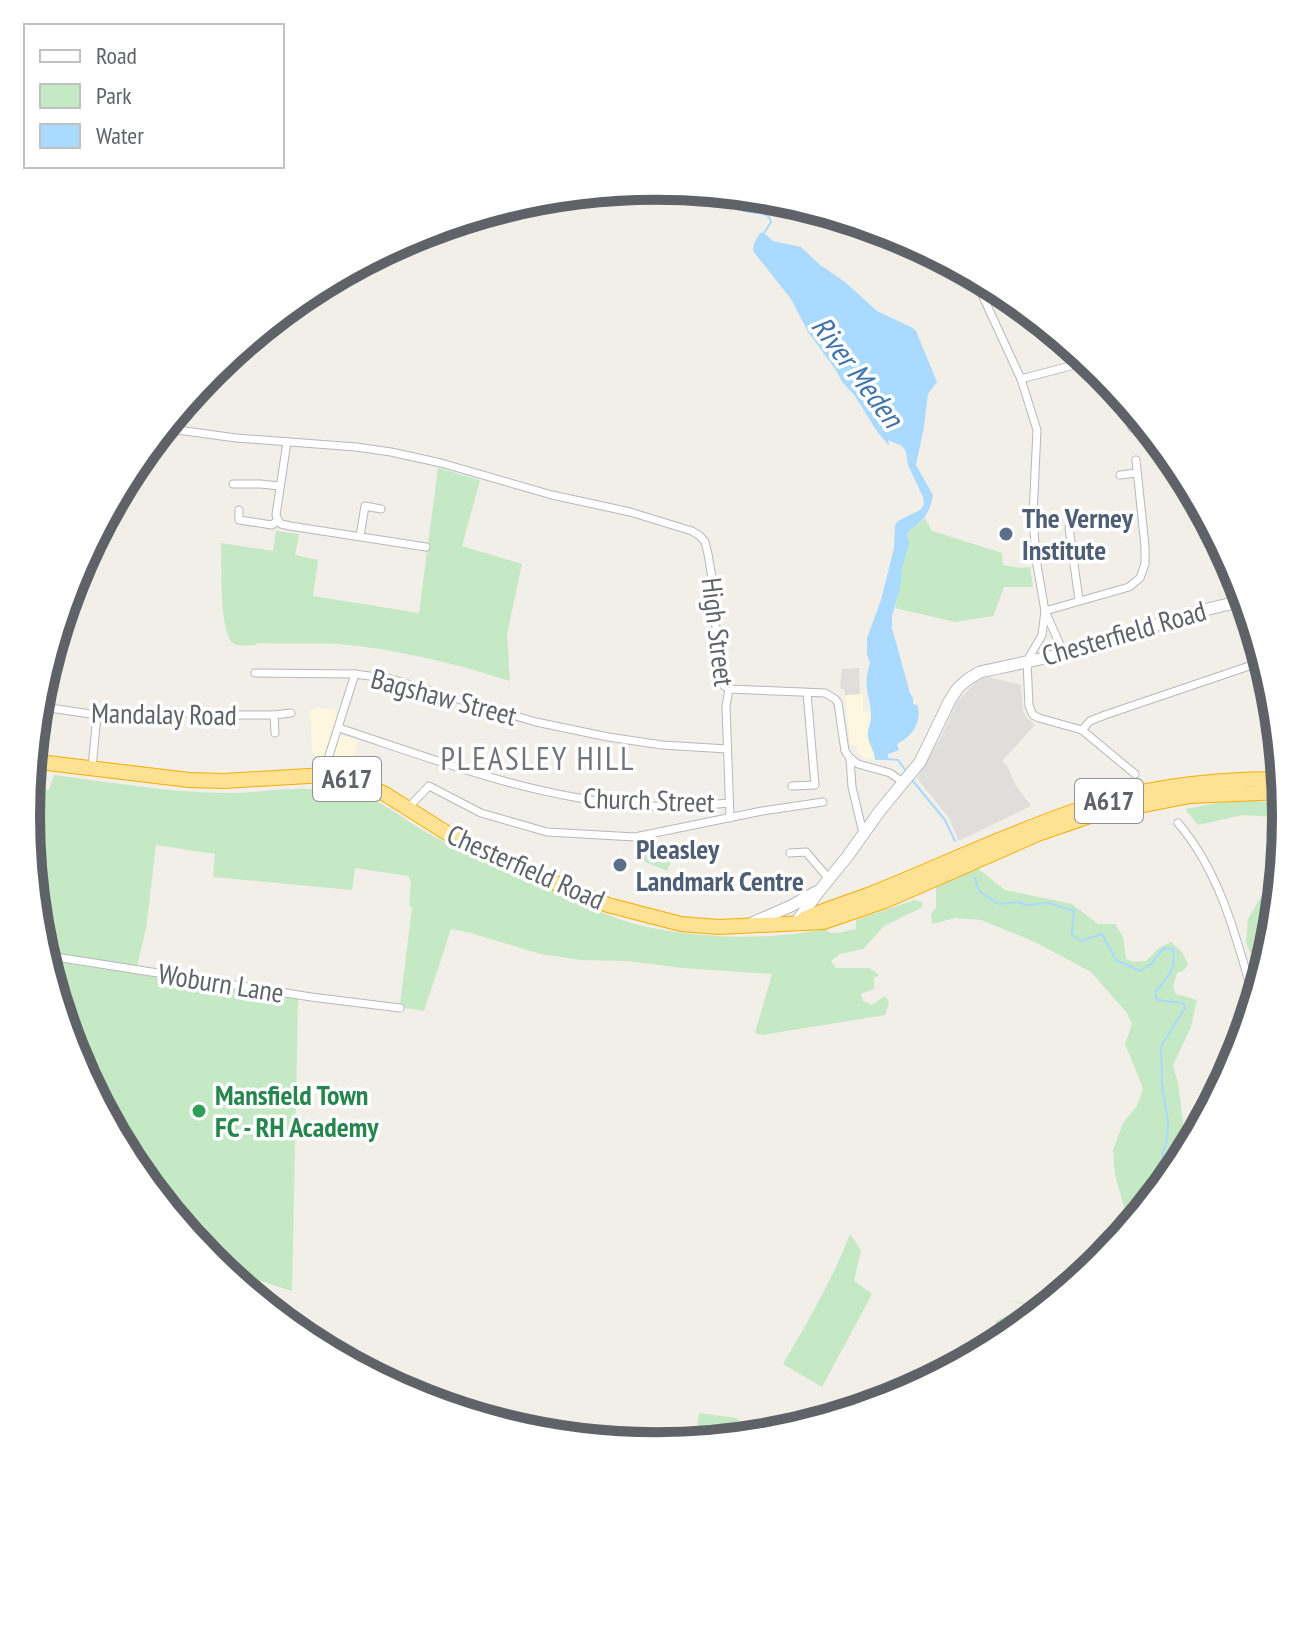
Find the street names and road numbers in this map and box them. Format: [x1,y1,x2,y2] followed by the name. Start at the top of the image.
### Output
[693,575,744,689] street label: High Street
[1038,591,1210,674] street label: Chesterfield Road
[367,659,521,734] street label: Bagshaw Street
[91,694,237,733] street label: Mandalay Road
[313,757,381,801] road number: A617
[583,779,715,820] street label: Church Street
[1075,779,1143,823] road number: A617
[441,815,611,918] street label: Chesterfield Road
[156,954,286,1011] street label: Woburn Lane

